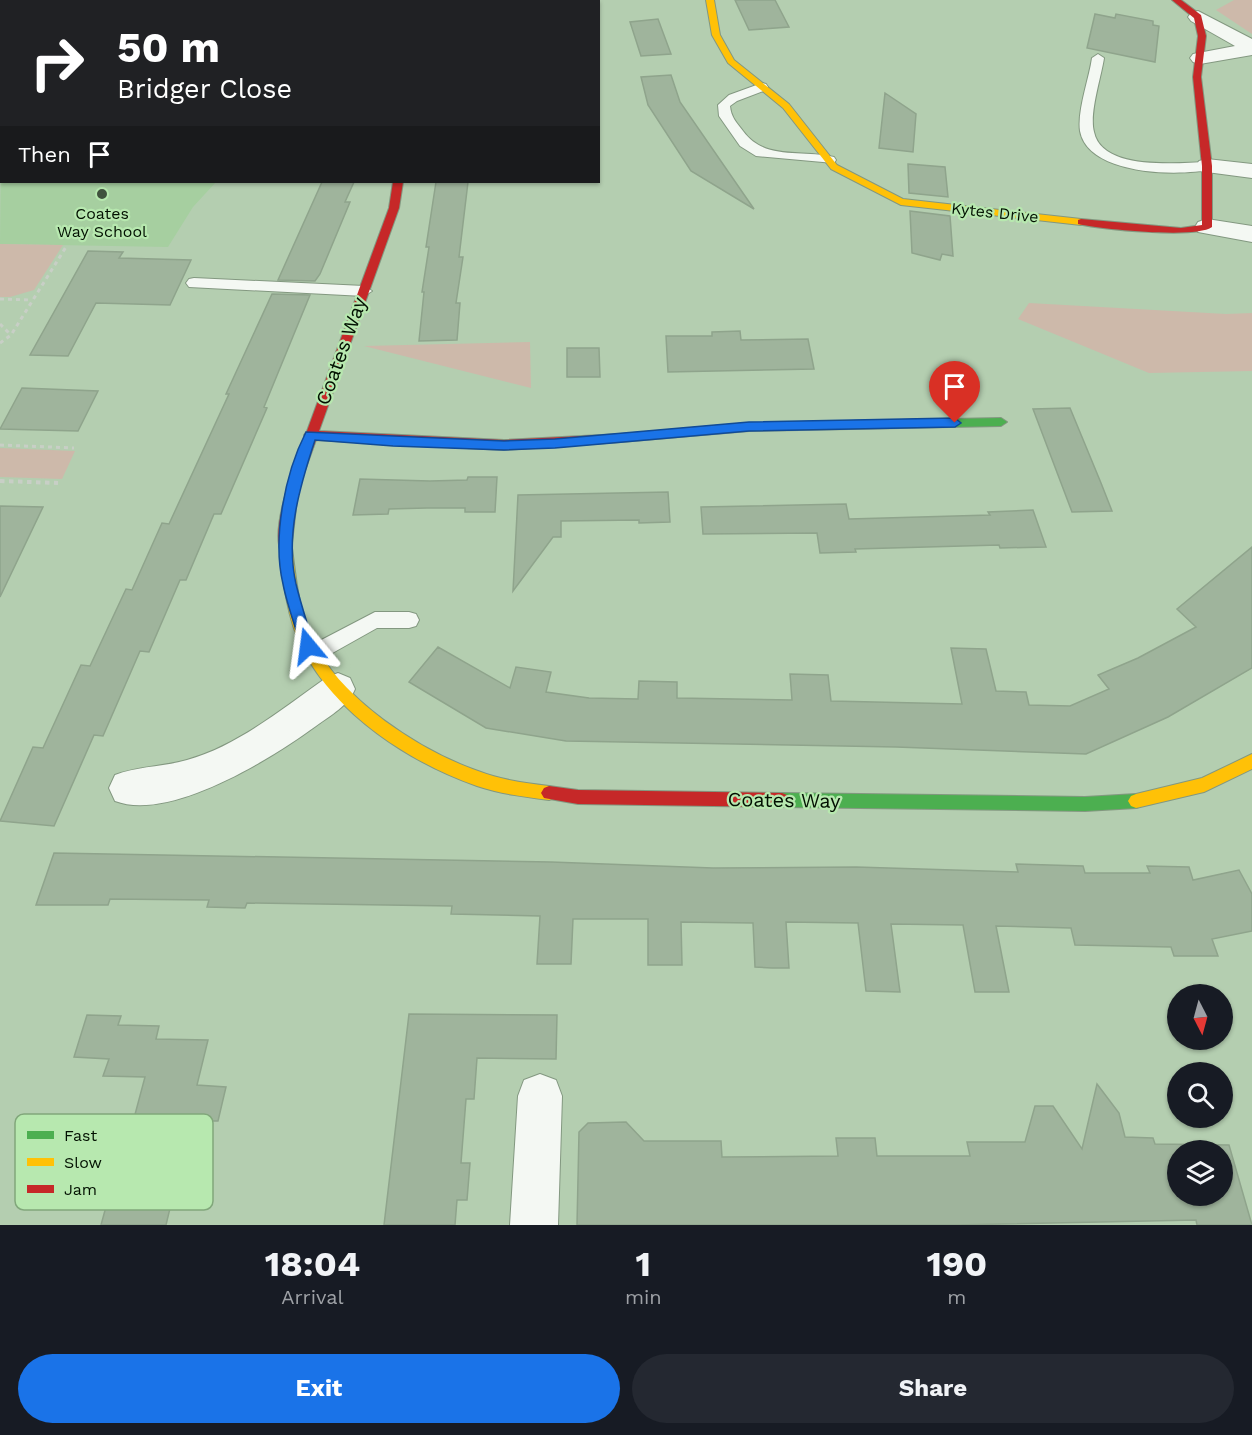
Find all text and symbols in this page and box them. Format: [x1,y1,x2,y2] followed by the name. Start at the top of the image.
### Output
[117,23,220,72] text: 50 m
[18,24,96,102] icon: right
[117,73,292,105] text: Bridger Close
[83,138,116,171] icon: arrive
[18,142,71,167] text: Then
[95,187,109,201] marker: Coates Way School
[950,198,1040,227] street label: Kytes Drive
[57,204,147,241] place label: Coates Way School
[310,293,372,408] street label: Coates Way
[929,361,980,423] pin
[938,370,971,403] icon: arrive
[276,614,340,678] position arrow
[727,787,841,813] street label: Coates Way
[1167,984,1233,1050] north arrow
[1167,984,1233,1206] map controls
[1167,1062,1233,1128] button: search
[15,1114,213,1210] legend
[64,1126,97,1145] text: Fast
[1167,1140,1233,1206] button: layers
[64,1153,102,1172] text: Slow
[64,1180,97,1199] text: Jam
[265,1243,360,1285] text: 18:04
[635,1243,651,1285] text: 1
[926,1243,987,1285] text: 190
[281,1285,344,1309] text: Arrival
[625,1285,662,1309] text: min
[947,1285,966,1309] text: m
[18,1354,620,1423] button: Exit
[632,1354,1234,1423] button: Share

